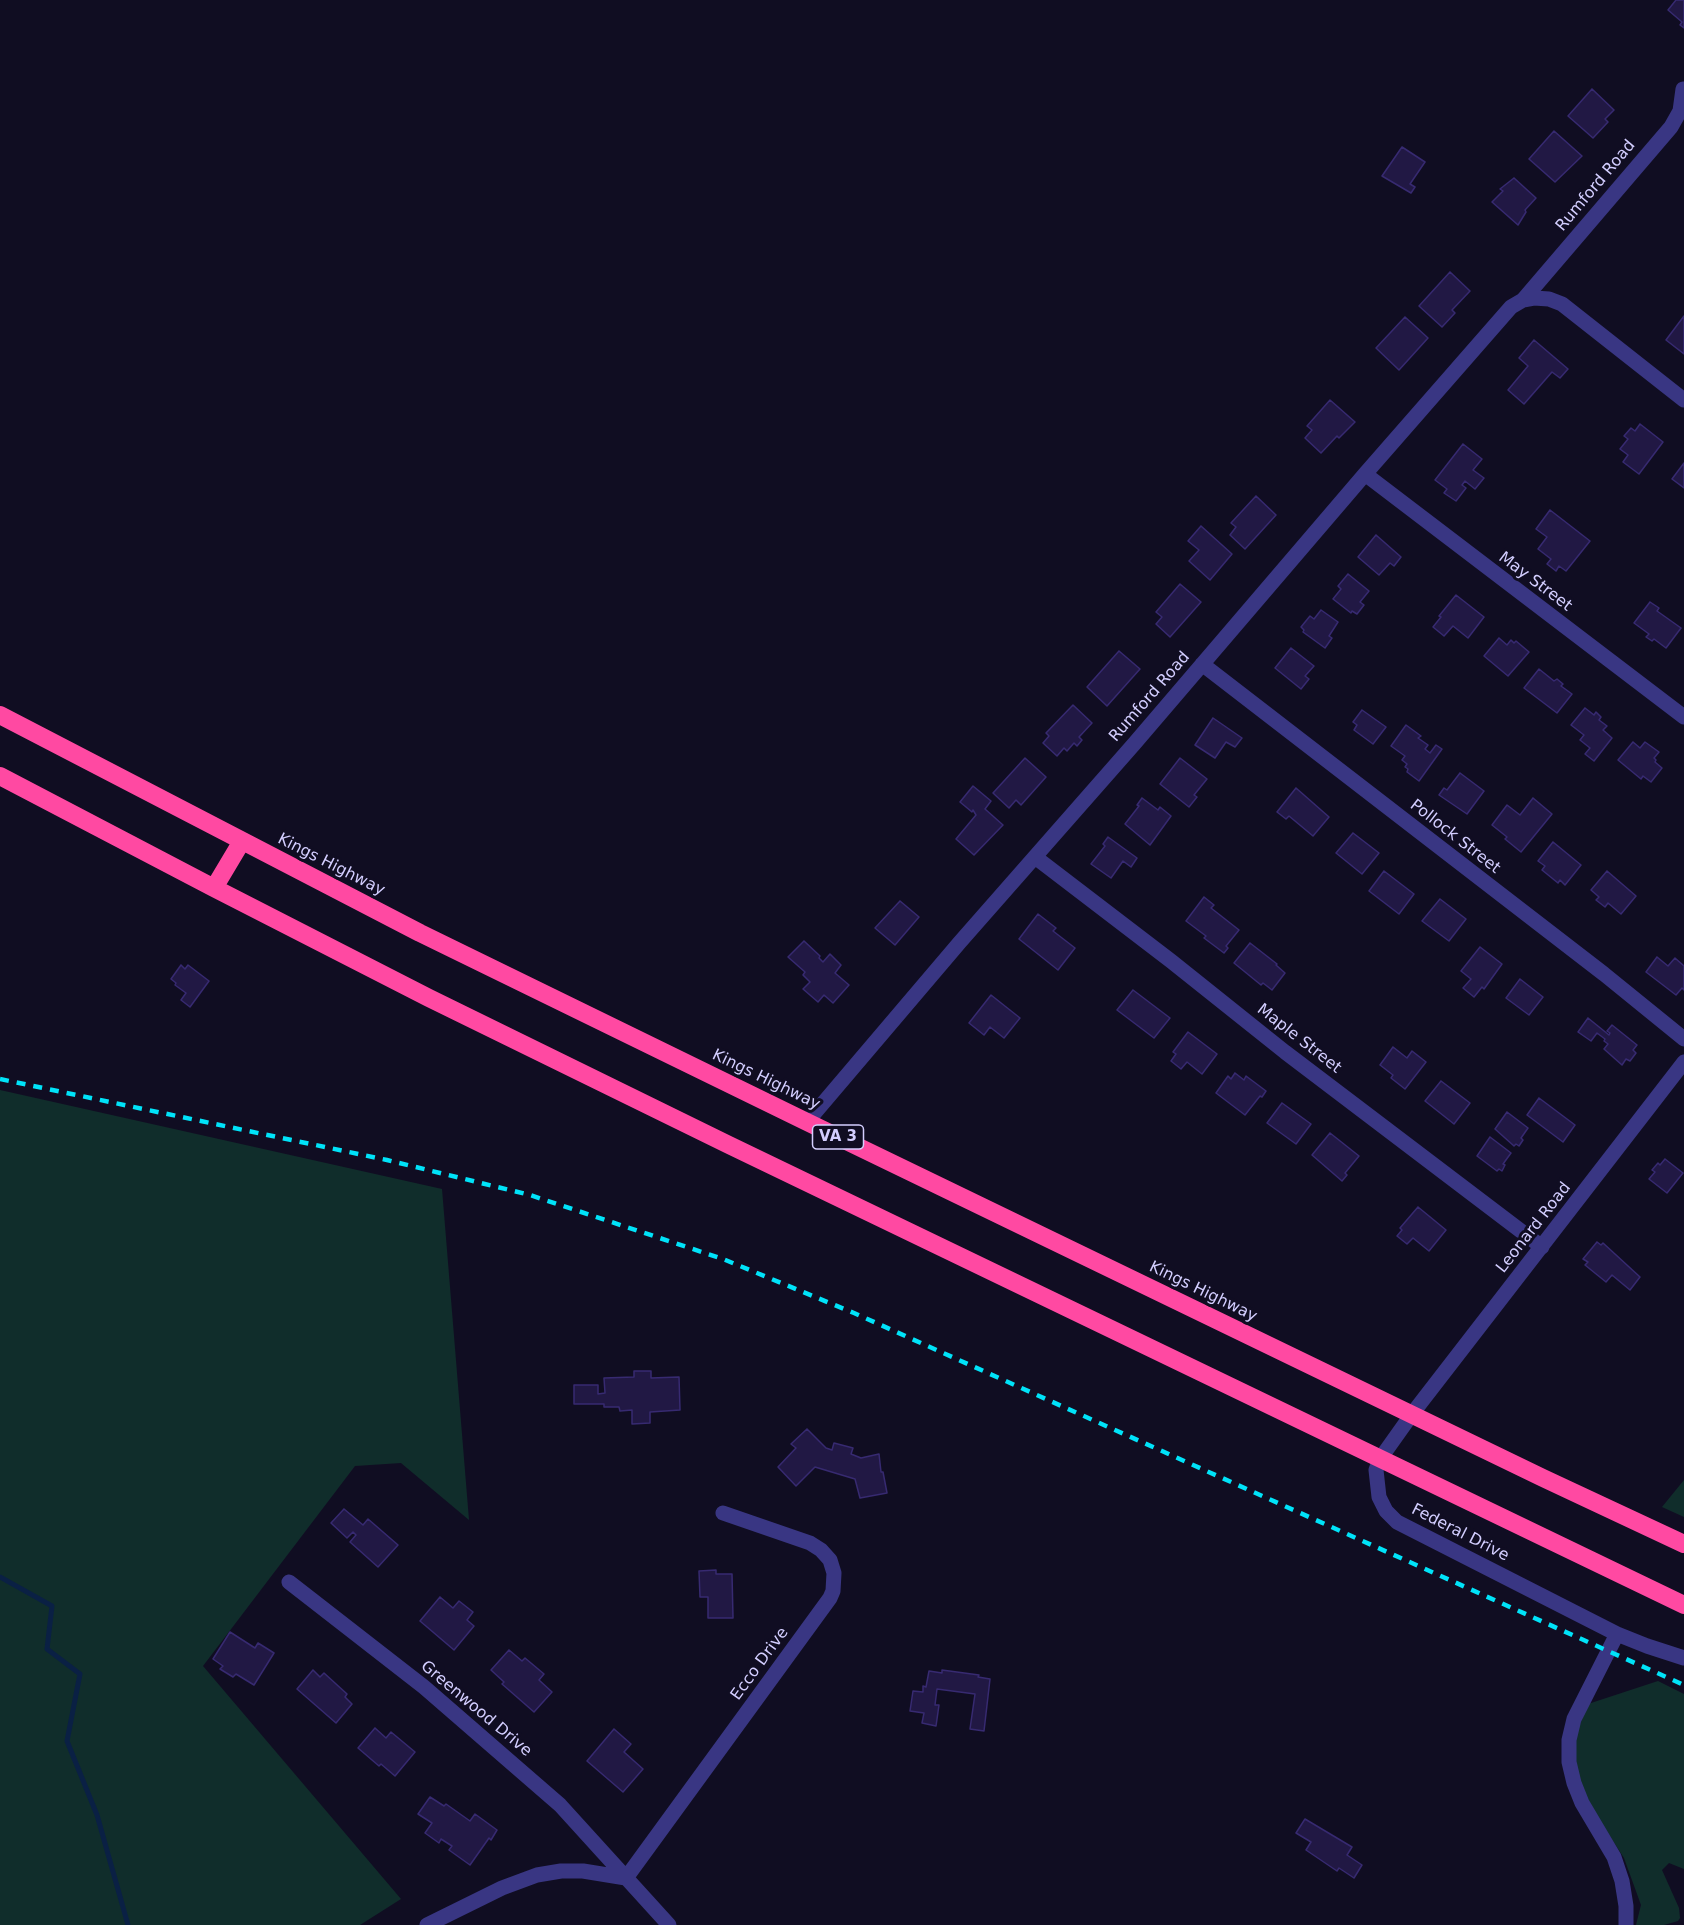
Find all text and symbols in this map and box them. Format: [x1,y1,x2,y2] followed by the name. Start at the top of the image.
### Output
[1552,136,1640,236] street label: Rumford Road
[1495,548,1575,616] street label: May Street
[1106,648,1194,746] street label: Rumford Road
[1406,796,1504,878] street label: Pollock Street
[274,830,388,900] street label: Kings Highway
[1253,1000,1345,1078] street label: Maple Street
[709,1046,823,1114] street label: Kings Highway
[812,1125,864,1149] road number: VA 3
[1493,1179,1575,1277] street label: Leonard Road
[1146,1258,1260,1326] street label: Kings Highway
[1408,1500,1512,1566] street label: Federal Drive
[727,1624,793,1704] street label: Ecco Drive
[417,1657,535,1761] street label: Greenwood Drive

